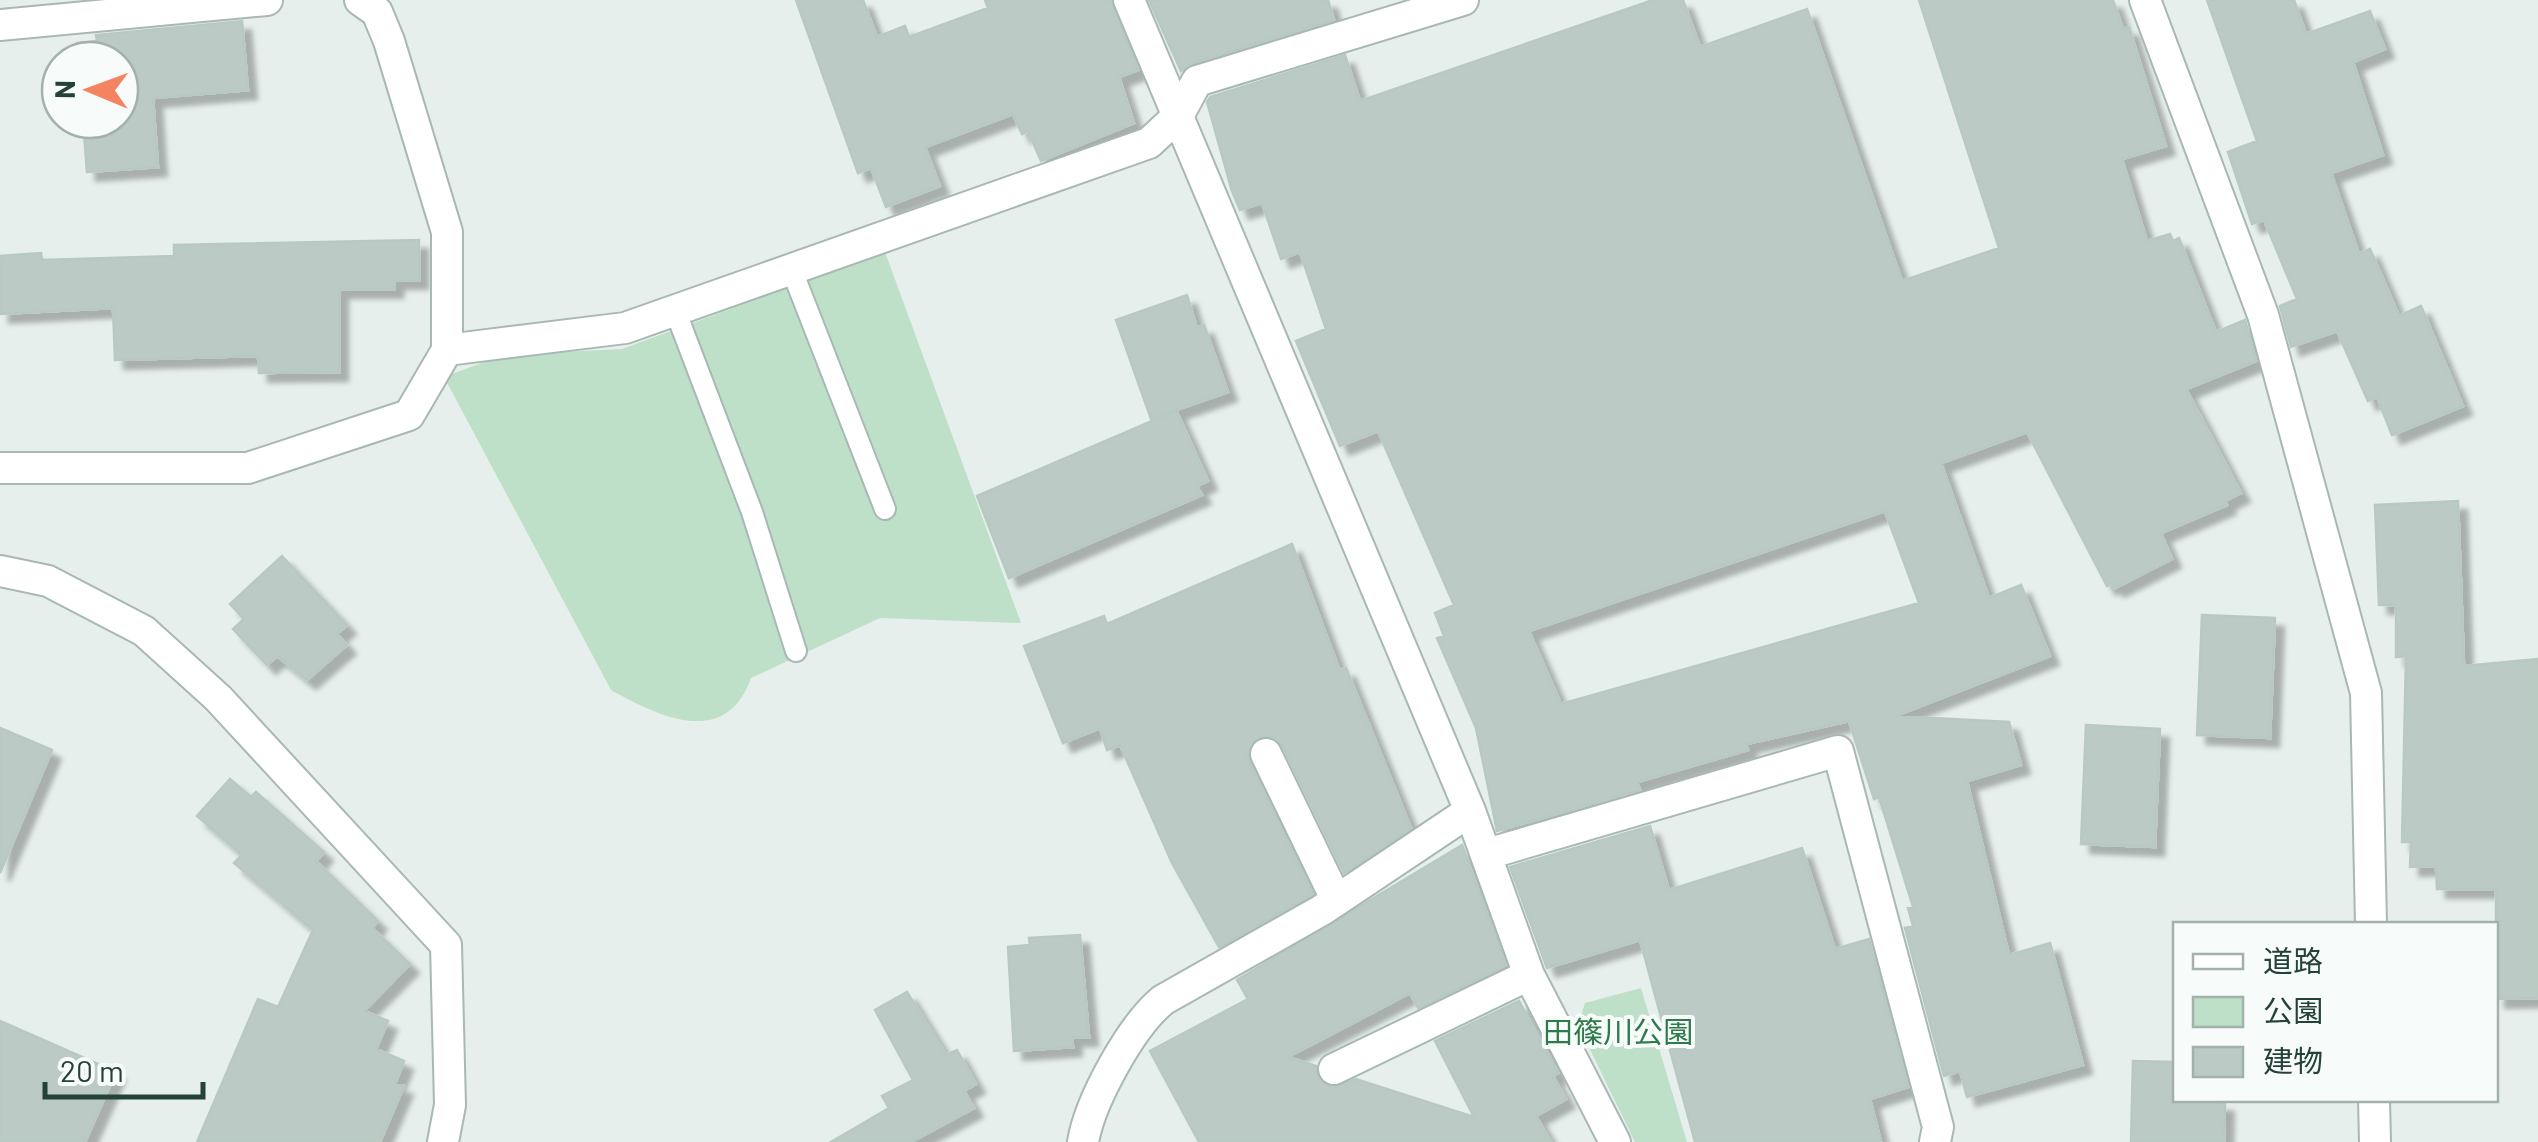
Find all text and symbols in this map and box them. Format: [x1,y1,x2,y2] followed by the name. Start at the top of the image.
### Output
[40,40,140,140] north arrow
[47,80,81,99] text: N
[2173,922,2498,1102] legend
[2263,942,2323,978] text: 道路
[2263,992,2323,1028] text: 公園
[1543,1013,1693,1049] park label: 田篠川公園
[45,1037,202,1099] scale bar
[2263,1042,2323,1078] text: 建物
[60,1052,124,1088] text: 20 m

